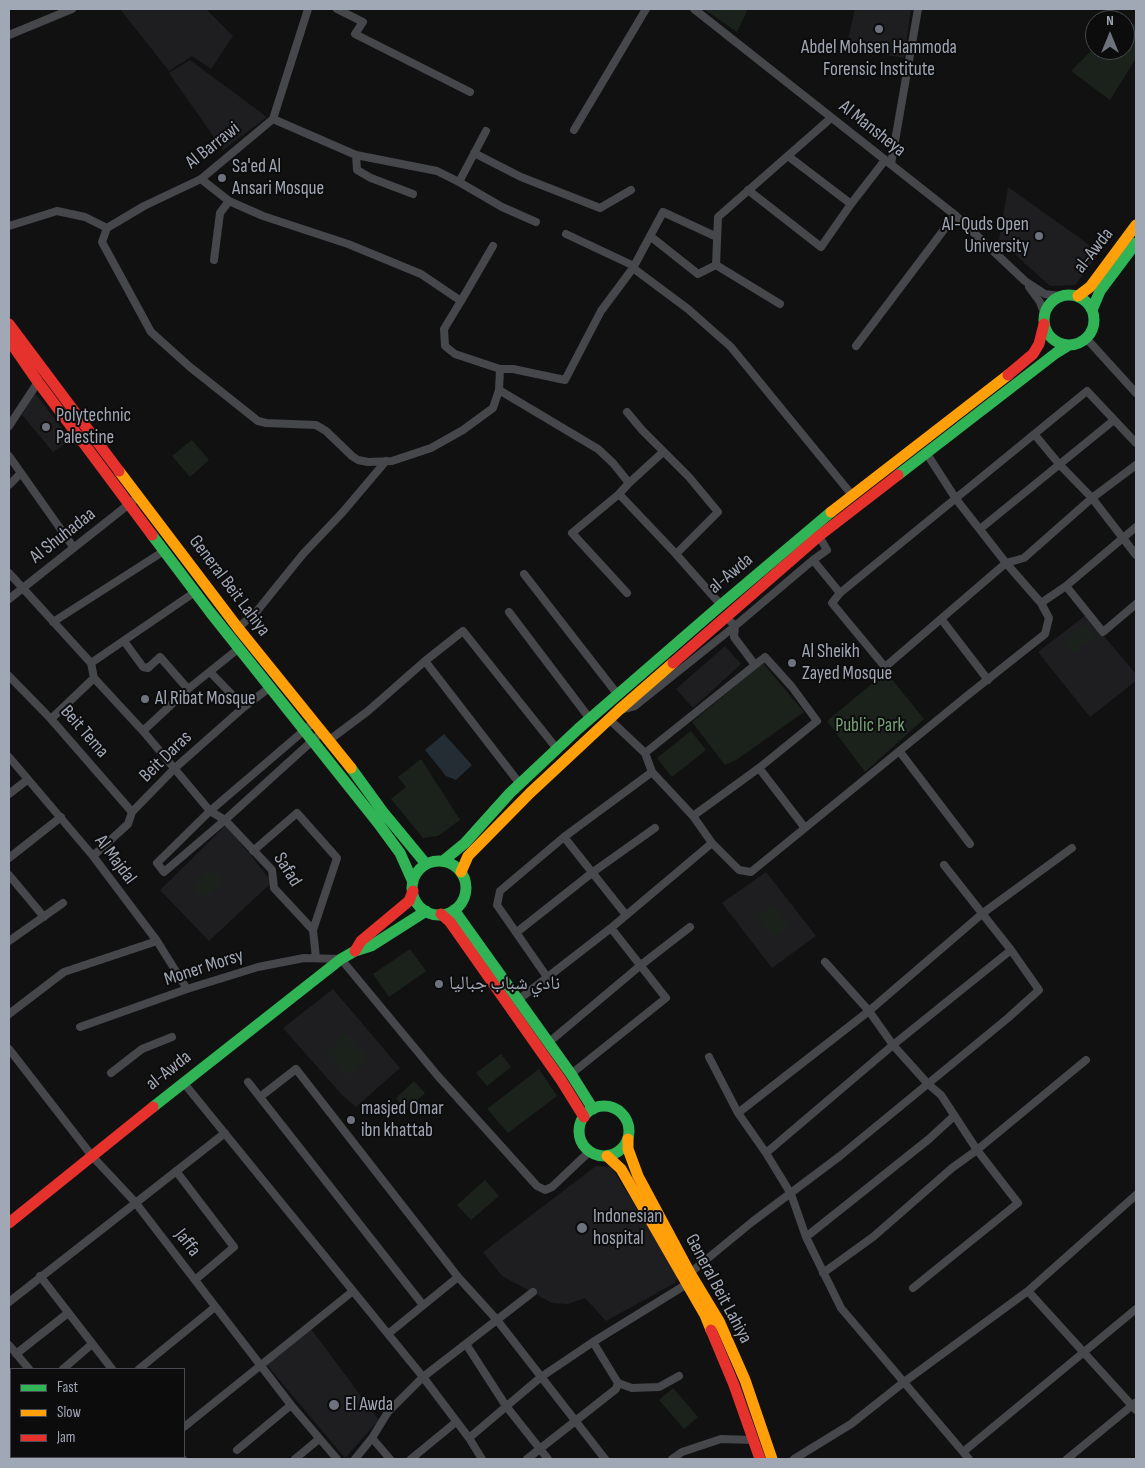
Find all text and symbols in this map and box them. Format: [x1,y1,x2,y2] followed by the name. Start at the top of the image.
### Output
[1085,10,1135,60] north arrow
[1106,12,1114,29] text: N
[873,23,885,35] marker: Abdel Mohsen Hammoda Forensic Institute
[801,37,957,81] place label: Abdel Mohsen Hammoda Forensic Institute
[834,96,910,162] street label: Al Mansheya
[181,118,245,174] street label: Al Barrawi
[232,156,324,200] place label: Sa'ed Al Ansari Mosque
[216,172,228,184] marker: Sa'ed Al Ansari Mosque
[942,214,1029,258] place label: Al-Quds Open University
[1069,224,1119,278] street label: al-Awda
[1033,230,1045,242] marker: Al-Quds Open University
[56,405,131,449] place label: Polytechnic Palestine
[40,421,52,433] marker: Polytechnic Palestine
[26,503,100,569] street label: Al Shuhadaa
[184,531,274,641] street label: General Beit Lahiya
[704,549,758,599] street label: al-Awda
[802,641,892,685] place label: Al Sheikh Zayed Mosque
[786,657,798,669] marker: Al Sheikh Zayed Mosque
[155,688,256,710] place label: Al Ribat Mosque
[139,693,151,705] marker: Al Ribat Mosque
[55,701,113,763] street label: Beit Tema
[835,715,905,737] park label: Public Park
[135,726,197,788] street label: Beit Daras
[89,831,141,889] street label: Al Majdal
[268,849,306,891] street label: Safad
[162,945,246,991] street label: Moner Morsy
[449,973,560,995] place label: نادي شباب جباليا
[433,978,445,990] marker: نادي شباب جباليا
[142,1046,196,1096] street label: al-Awda
[361,1098,444,1142] place label: masjed Omar ibn khattab
[345,1114,357,1126] marker: masjed Omar ibn khattab
[593,1206,662,1250] place label: Indonesian hospital
[575,1221,589,1235] marker: Indonesian hospital
[169,1224,205,1262] street label: Jaffa
[680,1230,756,1348] street label: General Beit Lahiya
[10,1368,185,1458] legend
[57,1378,78,1397] text: Fast
[345,1394,393,1416] place label: El Awda
[327,1398,341,1412] marker: El Awda
[57,1403,81,1422] text: Slow
[57,1428,75,1447] text: Jam

